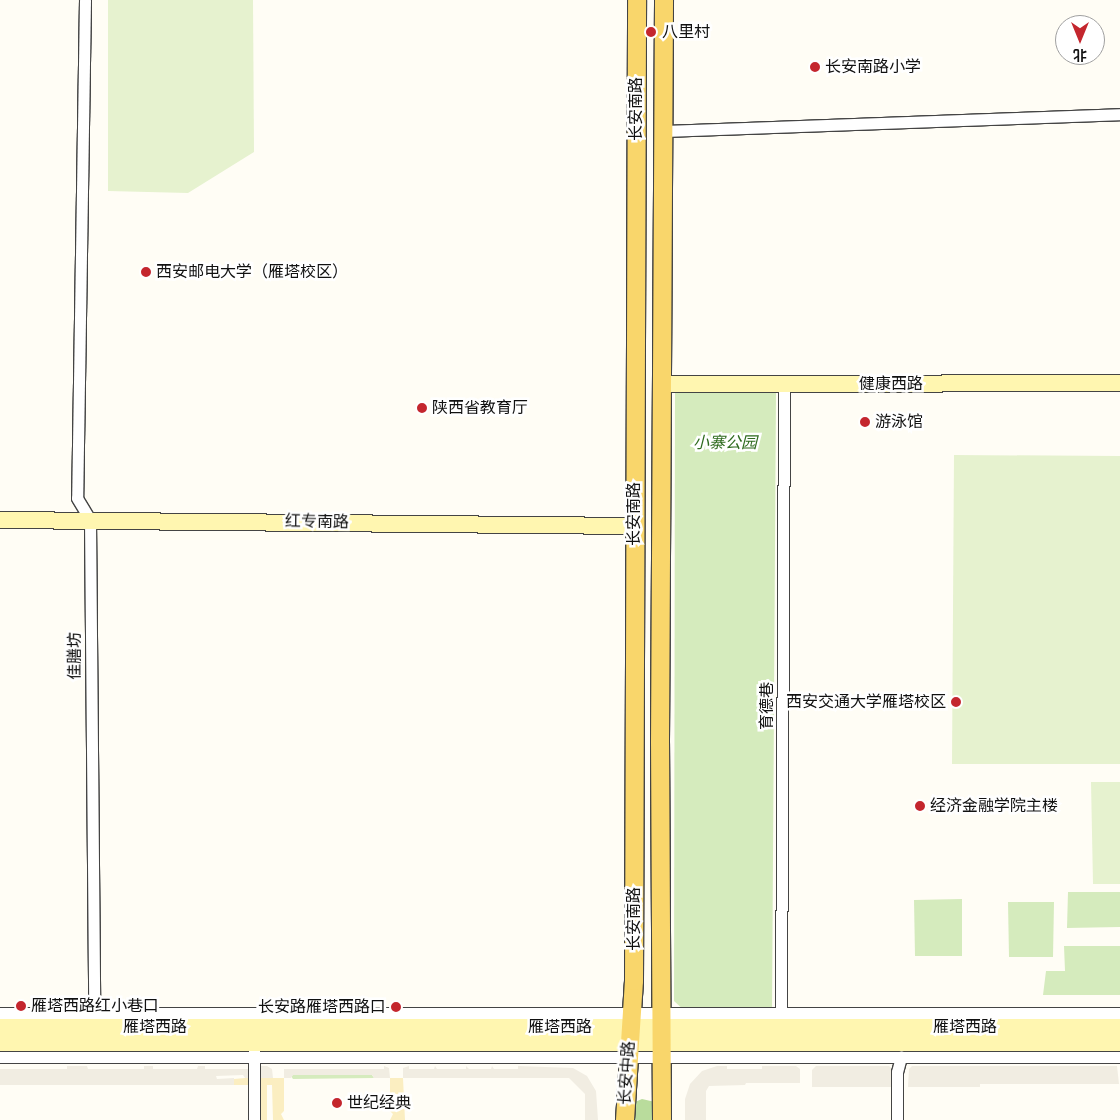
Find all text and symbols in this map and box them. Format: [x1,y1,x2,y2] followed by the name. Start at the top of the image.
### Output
[1055,15,1105,65] north arrow
[662,22,710,42] place label: 八里村
[644,25,658,39] marker: 八里村
[1073,47,1087,62] text: 北
[825,57,921,77] place label: 长安南路小学
[809,61,821,73] marker: 长安南路小学
[626,77,646,141] street label: 长安南路
[156,262,348,282] place label: 西安邮电大学（雁塔校区）
[140,266,152,278] marker: 西安邮电大学（雁塔校区）
[859,374,923,394] street label: 健康西路
[432,398,528,418] place label: 陕西省教育厅
[416,402,428,414] marker: 陕西省教育厅
[875,412,923,432] place label: 游泳馆
[859,416,871,428] marker: 游泳馆
[693,433,757,453] park label: 小寨公园
[624,482,644,546] street label: 长安南路
[285,512,349,532] street label: 红专南路
[65,632,85,680] street label: 佳膳坊
[757,682,777,730] street label: 育德巷
[786,692,946,712] place label: 西安交通大学雁塔校区
[950,696,962,708] marker: 西安交通大学雁塔校区
[930,796,1058,816] place label: 经济金融学院主楼
[914,800,926,812] marker: 经济金融学院主楼
[624,887,644,951] street label: 长安南路
[31,996,159,1016] place label: 雁塔西路红小巷口
[258,997,386,1017] place label: 长安路雁塔西路口
[15,1000,27,1012] marker: 雁塔西路红小巷口
[390,1001,402,1013] marker: 长安路雁塔西路口
[123,1017,187,1037] street label: 雁塔西路
[528,1017,592,1037] street label: 雁塔西路
[933,1017,997,1037] street label: 雁塔西路
[615,1040,639,1106] street label: 长安中路
[347,1093,411,1113] place label: 世纪经典
[331,1097,343,1109] marker: 世纪经典

